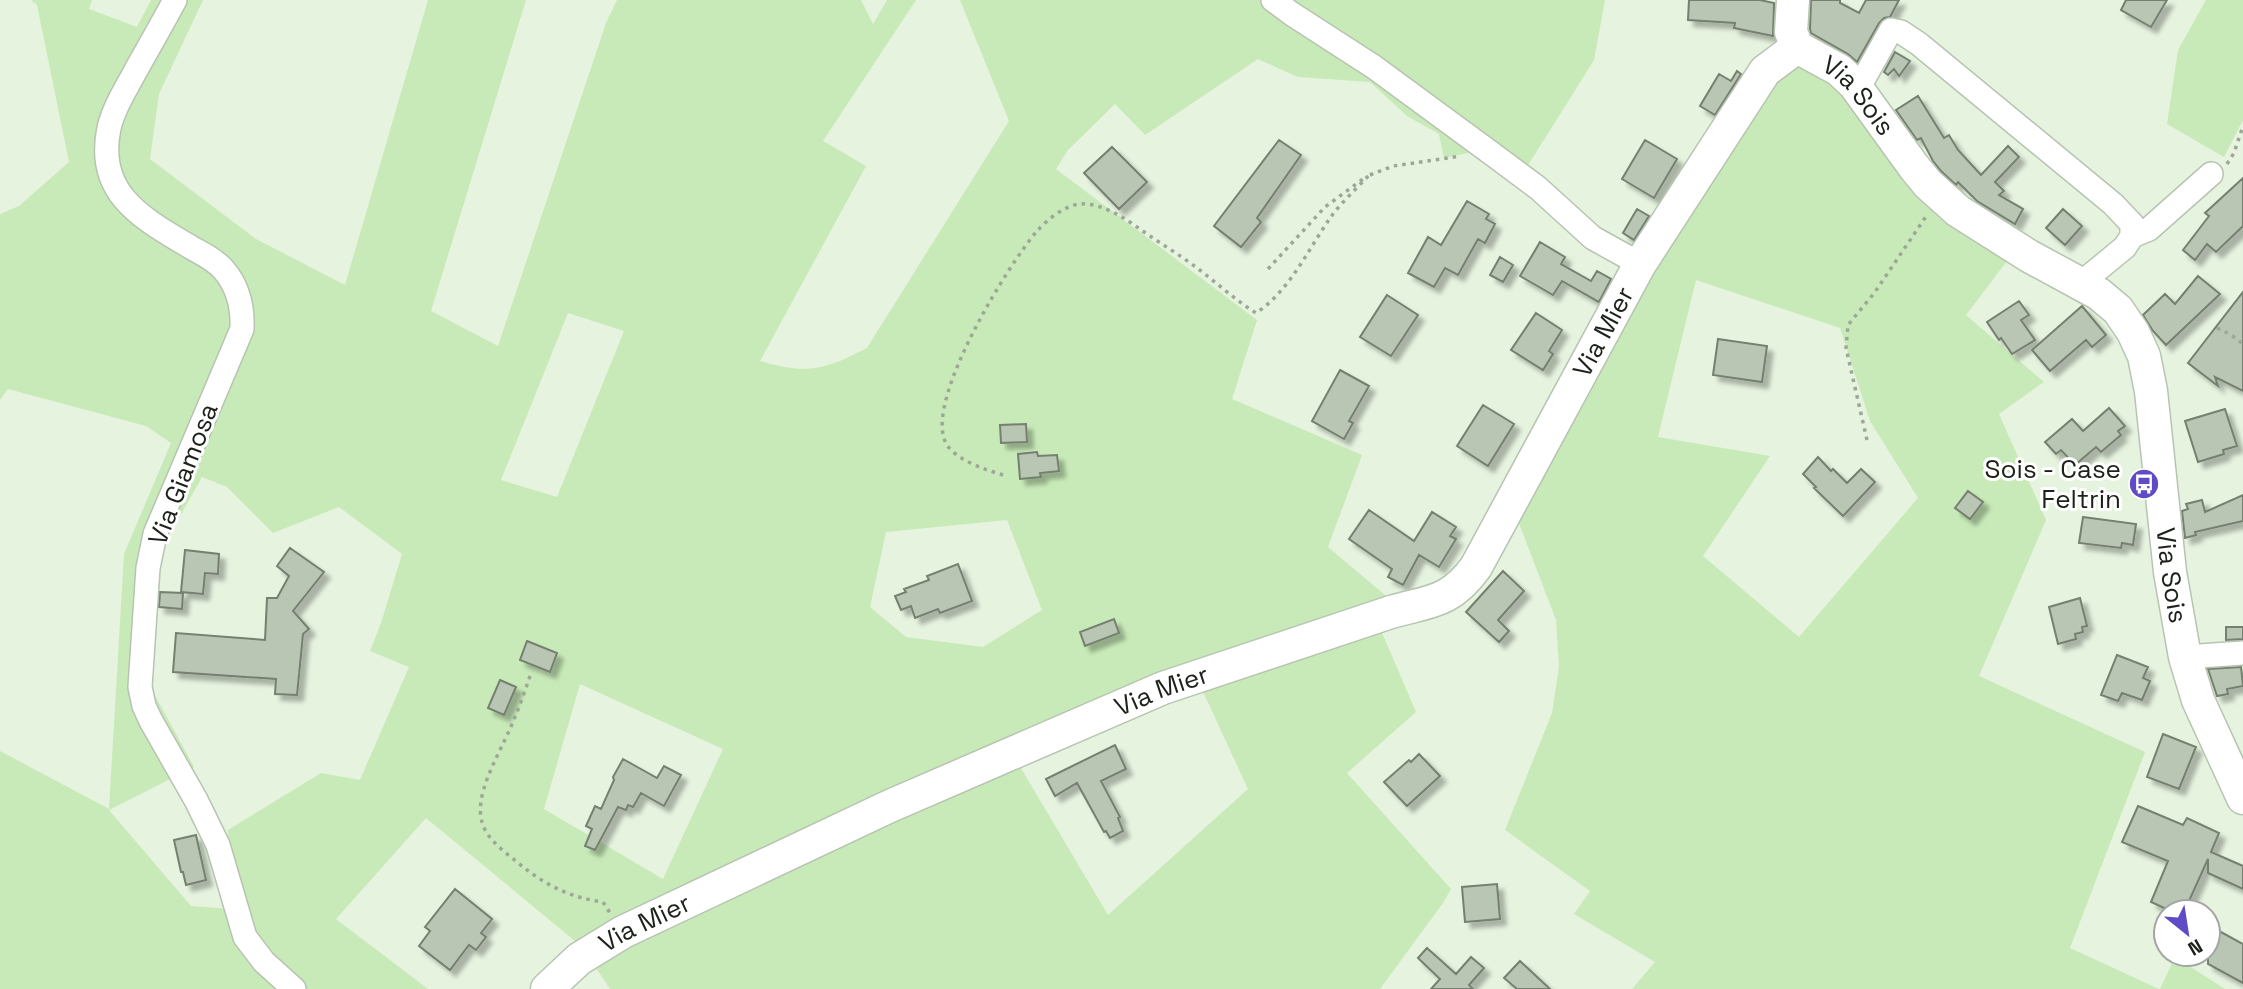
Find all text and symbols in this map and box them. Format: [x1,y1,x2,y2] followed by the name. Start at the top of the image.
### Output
[1817,47,1903,142] street label: Via Sois
[1565,281,1642,383] street label: Via Mier
[140,398,226,550] street label: Via Giamosa
[1985,452,2121,516] place label: Sois - Case Feltrin
[2127,467,2161,501] bus stop icon: Sois - Case Feltrin
[2148,526,2196,626] street label: Via Sois
[1109,657,1213,724] street label: Via Mier
[592,886,696,960] street label: Via Mier
[2152,898,2222,968] north arrow
[2183,933,2207,961] text: N

